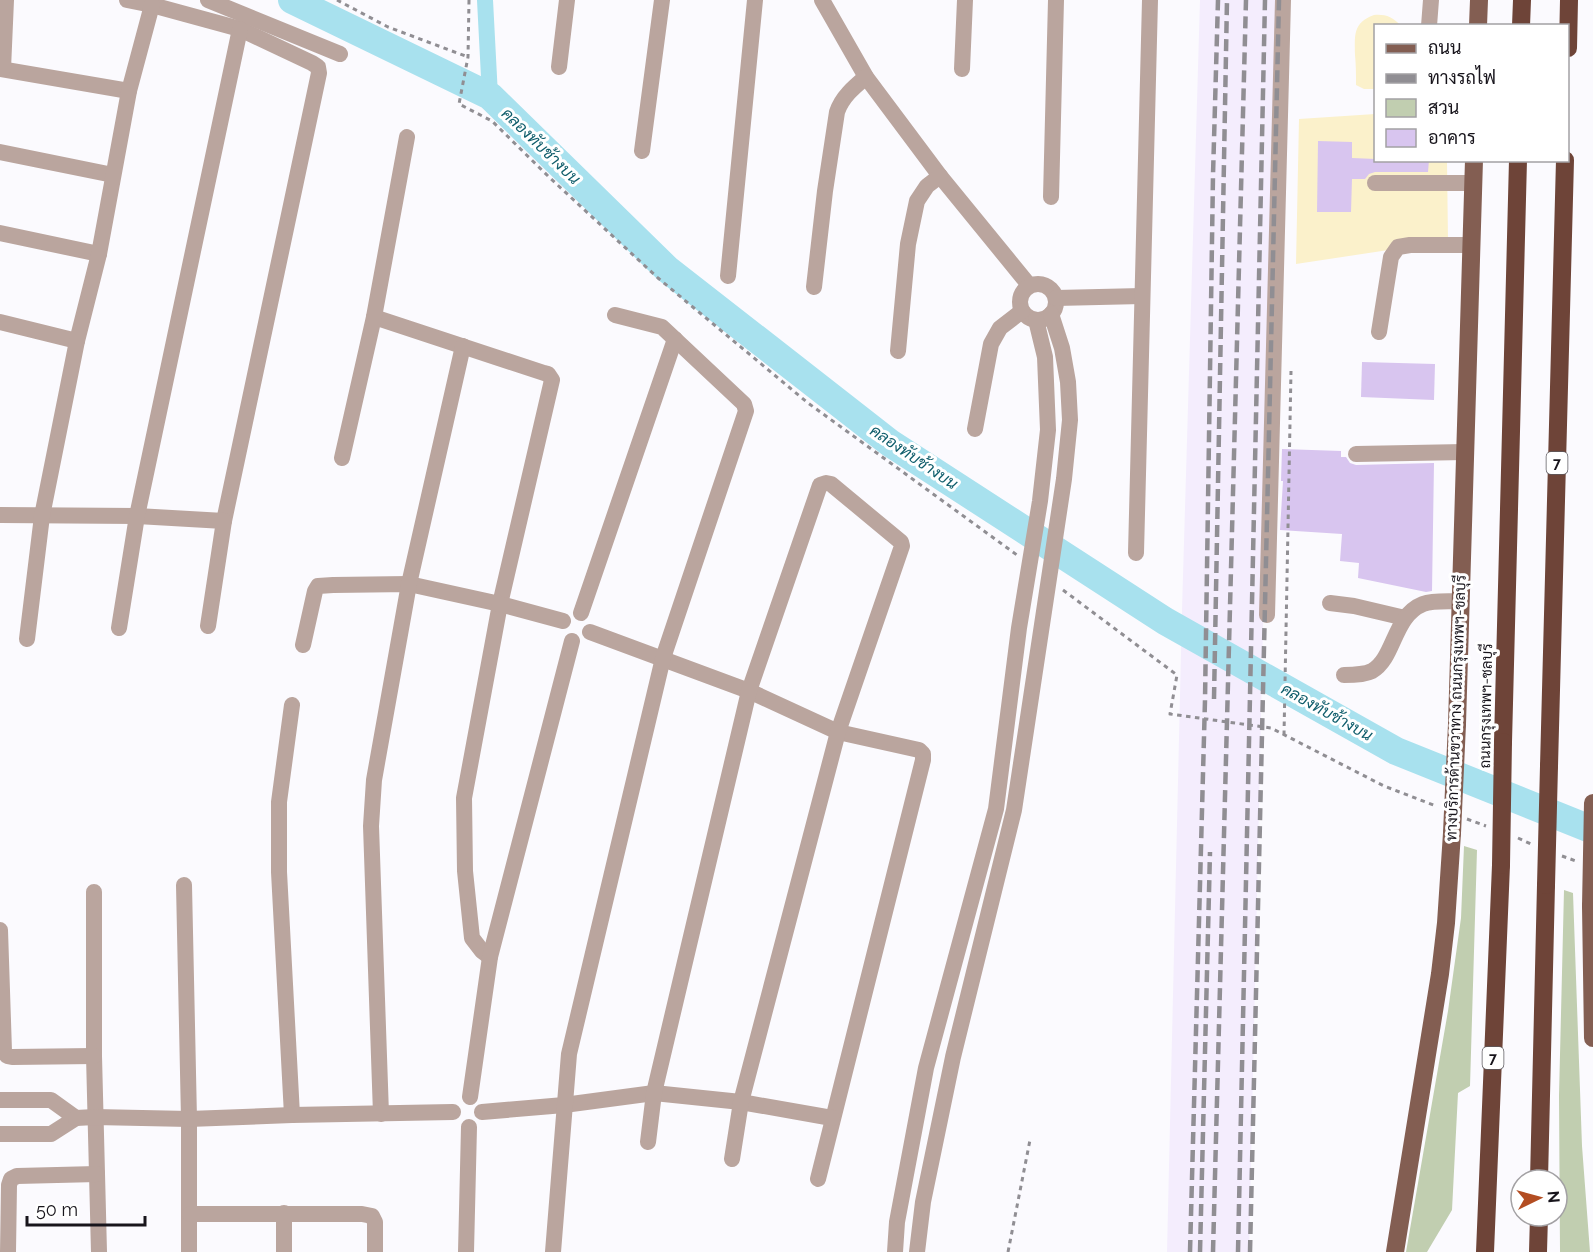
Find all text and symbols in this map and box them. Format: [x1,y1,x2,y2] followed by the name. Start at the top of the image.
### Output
[1374,24,1569,162] legend
[1428,37,1461,58] text: ถนน
[1428,65,1496,88] text: ทางรถไฟ
[1428,97,1459,118] text: สวน
[498,102,586,188] water label: คลองทับช้างบน
[1428,127,1476,148] text: อาคาร
[867,419,963,493] water label: คลองทับช้างบน
[1546,452,1568,474] road number: 7
[1441,574,1472,842] street label: ทางบริการด้านขวาทาง ถนนกรุงเทพฯ-ชลบุรี
[1475,643,1498,769] street label: ถนนกรุงเทพฯ-ชลบุรี
[1278,677,1377,745] water label: คลองทับช้างบน
[1482,1047,1504,1069] road number: 7
[1509,1168,1569,1228] north arrow
[27,1189,146,1227] scale bar
[1543,1190,1563,1204] text: N
[36,1199,78,1220] text: 50 m

